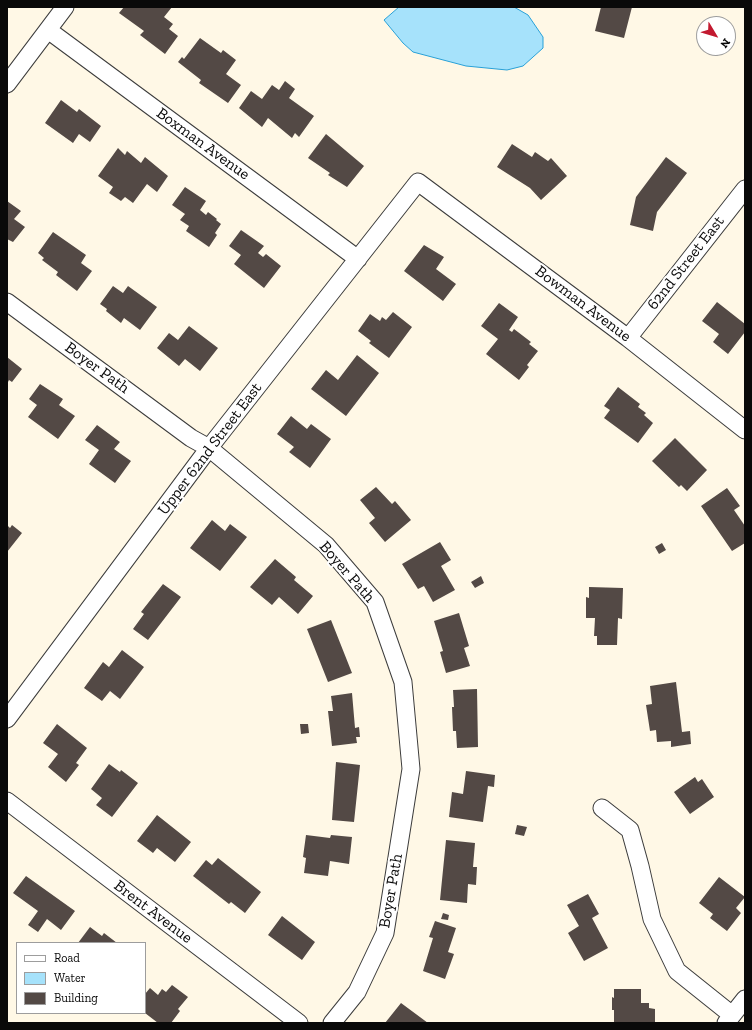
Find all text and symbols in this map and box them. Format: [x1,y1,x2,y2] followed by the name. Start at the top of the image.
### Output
[696,16,736,56] north arrow
[717,36,733,50] text: N
[153,104,253,184] street label: Boxman Avenue
[643,212,729,314] street label: 62nd Street East
[531,262,635,346] street label: Bowman Avenue
[61,338,133,398] street label: Boyer Path
[154,379,266,519] street label: Upper 62nd Street East
[315,537,379,607] street label: Boyer Path
[375,852,407,930] street label: Boyer Path
[110,876,196,948] street label: Brent Avenue
[16,942,146,1014] legend
[54,951,80,965] text: Road
[54,971,86,985] text: Water
[54,991,98,1005] text: Building

